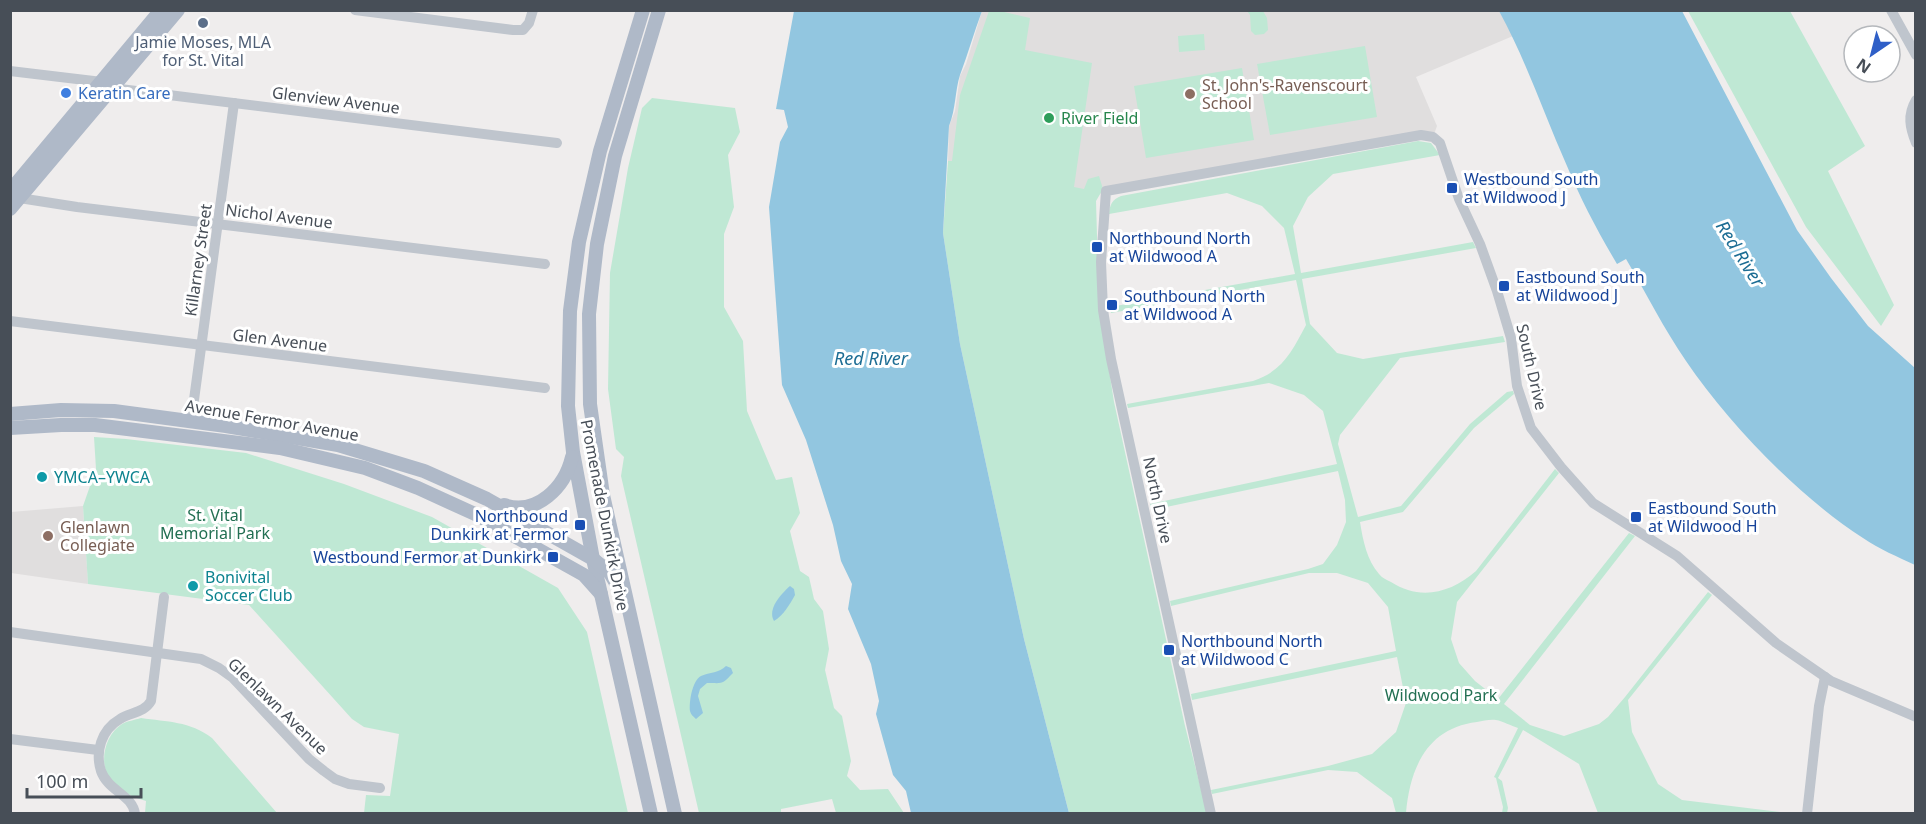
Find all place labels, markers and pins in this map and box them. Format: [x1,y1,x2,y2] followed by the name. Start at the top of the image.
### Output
[196,16,210,30] marker: Jamie Moses, MLA for St. Vital
[133,31,272,71] place label: Jamie Moses, MLA for St. Vital
[1202,74,1368,114] place label: St. John's-Ravenscourt School
[78,82,171,104] place label: Keratin Care
[59,86,73,100] marker: Keratin Care
[1183,87,1197,101] marker: St. John's-Ravenscourt School
[1061,107,1138,129] place label: River Field
[1042,111,1056,125] marker: River Field
[1464,168,1598,208] place label: Westbound South at Wildwood J
[1445,181,1459,195] marker: Westbound South at Wildwood J
[1109,227,1251,267] place label: Northbound North at Wildwood A
[1090,240,1104,254] marker: Northbound North at Wildwood A
[1516,266,1645,306] place label: Eastbound South at Wildwood J
[1497,279,1511,293] marker: Eastbound South at Wildwood J
[1124,285,1265,325] place label: Southbound North at Wildwood A
[1105,298,1119,312] marker: Southbound North at Wildwood A
[54,466,151,488] place label: YMCA–YWCA
[35,470,49,484] marker: YMCA–YWCA
[1648,497,1777,537] place label: Eastbound South at Wildwood H
[430,505,568,545] place label: Northbound Dunkirk at Fermor
[1629,510,1643,524] marker: Eastbound South at Wildwood H
[60,516,135,556] place label: Glenlawn Collegiate
[573,518,587,532] marker: Northbound Dunkirk at Fermor
[41,529,55,543] marker: Glenlawn Collegiate
[313,546,541,568] place label: Westbound Fermor at Dunkirk
[546,550,560,564] marker: Westbound Fermor at Dunkirk
[205,566,293,606] place label: Bonivital Soccer Club
[186,579,200,593] marker: Bonivital Soccer Club
[1181,630,1323,670] place label: Northbound North at Wildwood C
[1162,643,1176,657] marker: Northbound North at Wildwood C

